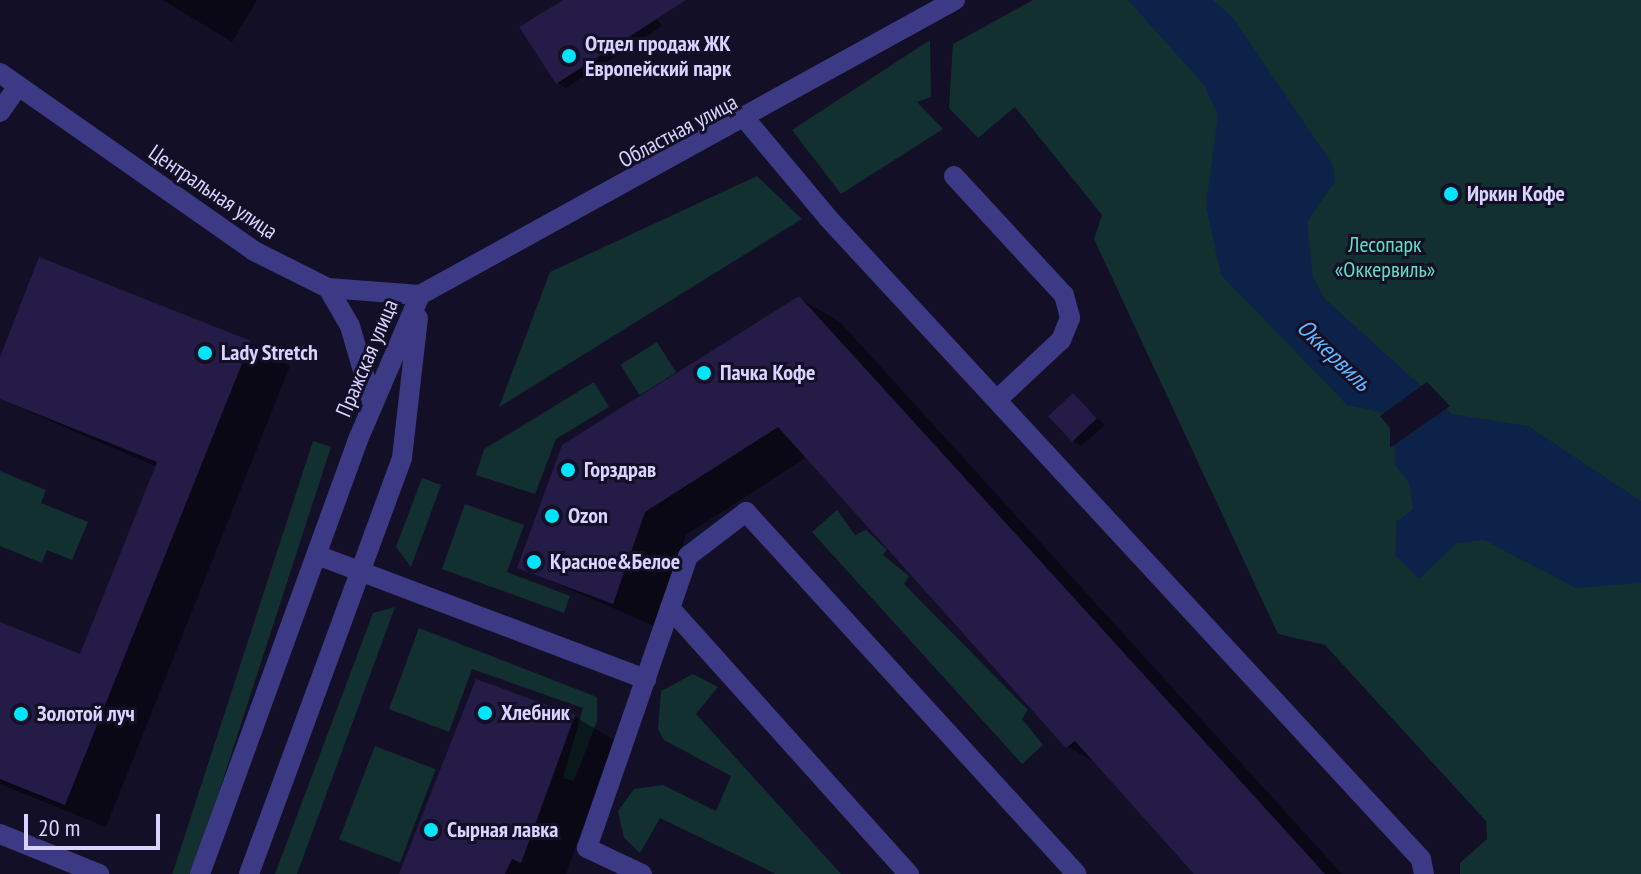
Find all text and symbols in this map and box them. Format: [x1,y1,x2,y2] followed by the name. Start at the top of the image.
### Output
[585,30,731,82] place label: Отдел продаж ЖК Европейский парк
[560,47,578,65] marker: Отдел продаж ЖК Европейский парк
[614,89,742,173] street label: Областная улица
[144,139,282,245] street label: Центральная улица
[1467,181,1565,207] place label: Иркин Кофе
[1442,185,1460,203] marker: Иркин Кофе
[1335,231,1435,282] park label: Лесопарк «Оккервиль»
[330,295,404,421] street label: Пражская улица
[1291,313,1377,397] water label: Оккервиль
[221,340,318,366] place label: Lady Stretch
[196,344,214,362] marker: Lady Stretch
[720,360,815,386] place label: Пачка Кофе
[695,364,713,382] marker: Пачка Кофе
[584,457,656,483] place label: Горздрав
[559,461,577,479] marker: Горздрав
[568,503,608,529] place label: Ozon
[543,507,561,525] marker: Ozon
[550,549,680,575] place label: Красное&Белое
[525,553,543,571] marker: Красное&Белое
[501,700,570,726] place label: Хлебник
[37,701,135,727] place label: Золотой луч
[476,704,494,722] marker: Хлебник
[12,705,30,723] marker: Золотой луч
[28,798,164,848] scale bar
[38,812,80,843] text: 20 m
[447,817,558,843] place label: Сырная лавка
[422,821,440,839] marker: Сырная лавка

